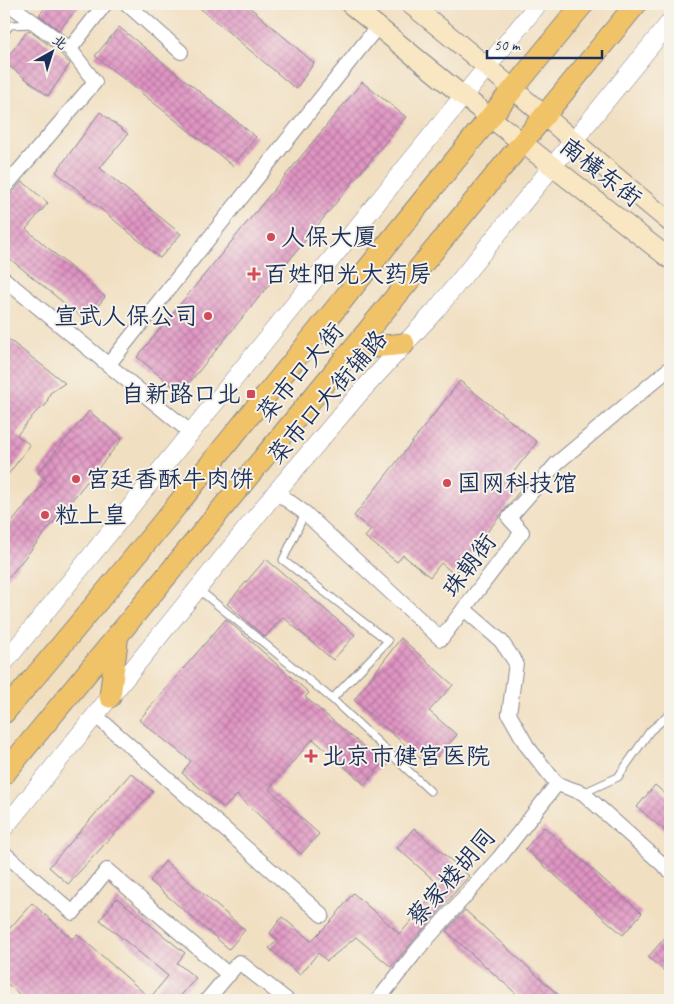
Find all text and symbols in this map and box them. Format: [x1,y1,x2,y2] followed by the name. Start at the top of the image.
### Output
[28,28,78,78] north arrow
[487,28,602,60] scale bar
[49,31,71,53] text: 北
[494,36,521,55] text: 50 m
[554,131,648,213] street label: 南横东街
[281,222,377,252] place label: 人保大厦
[265,231,277,243] marker: 人保大厦
[264,259,432,289] place label: 百姓阳光大药房
[248,268,260,280] marker: 百姓阳光大药房
[54,301,198,331] place label: 宣武人保公司
[202,310,214,322] marker: 宣武人保公司
[250,316,350,428] street label: 菜市口大街
[261,324,393,470] street label: 菜市口大街辅路
[121,379,241,409] place label: 自新路口北
[245,388,257,400] marker: 自新路口北
[86,464,254,494] place label: 宫廷香酥牛肉饼
[457,468,577,498] place label: 国网科技馆
[70,473,82,485] marker: 宫廷香酥牛肉饼
[441,477,453,489] marker: 国网科技馆
[55,500,127,530] place label: 粒上皇
[39,509,51,521] marker: 粒上皇
[435,527,503,603] street label: 珠朝街
[322,741,490,771] place label: 北京市健宫医院
[304,749,318,763] marker: 北京市健宫医院
[400,822,502,932] street label: 蔡家楼胡同

